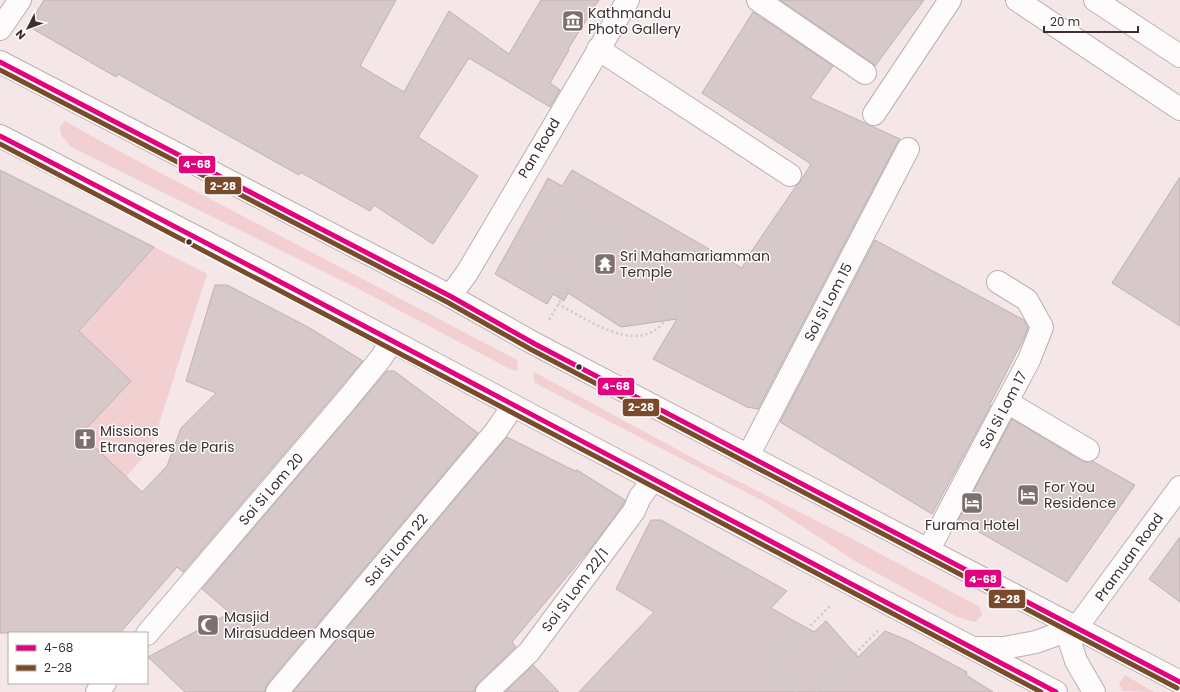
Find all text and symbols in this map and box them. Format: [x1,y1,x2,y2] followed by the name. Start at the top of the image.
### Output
[588,3,681,39] place label: Kathmandu Photo Gallery
[8,8,48,48] north arrow
[560,8,586,34] museum icon: Kathmandu Photo Gallery
[1044,8,1138,34] scale bar
[1050,13,1080,30] text: 20 m
[12,26,29,43] text: N
[513,114,565,182] street label: Pan Road
[178,155,216,174] line badge: 4-68
[183,156,211,172] text: 4-68
[204,176,242,195] line badge: 2-28
[210,178,236,194] text: 2-28
[184,237,194,247] unlabelled marker
[620,246,770,282] place label: Sri Mahamariamman Temple
[592,251,618,277] temple icon: Sri Mahamariamman Temple
[799,259,857,345] street label: Soi Si Lom 15
[574,362,584,372] unlabelled marker
[974,367,1032,452] street label: Soi Si Lom 17
[597,377,635,396] line badge: 4-68
[602,378,630,394] text: 4-68
[622,398,660,417] line badge: 2-28
[628,399,654,415] text: 2-28
[100,421,234,457] place label: Missions Etrangeres de Paris
[72,426,98,452] church icon: Missions Etrangeres de Paris
[234,449,308,529] street label: Soi Si Lom 20
[1044,477,1117,513] place label: For You Residence
[1015,482,1041,508] hotel icon: For You Residence
[959,490,985,516] hotel icon: Furama Hotel
[360,509,432,591] street label: Soi Si Lom 22
[1090,509,1168,605] street label: Pramuan Road
[925,515,1019,535] place label: Furama Hotel
[537,544,613,636] street label: Soi Si Lom 22/1
[964,569,1002,588] line badge: 4-68
[969,571,997,587] text: 4-68
[988,589,1026,609] line badge: 2-28
[994,591,1020,607] text: 2-28
[224,607,375,643] place label: Masjid Mirasuddeen Mosque
[195,612,221,638] mosque icon: Masjid Mirasuddeen Mosque
[8,632,148,684] legend
[44,639,73,656] text: 4-68
[44,659,72,676] text: 2-28

